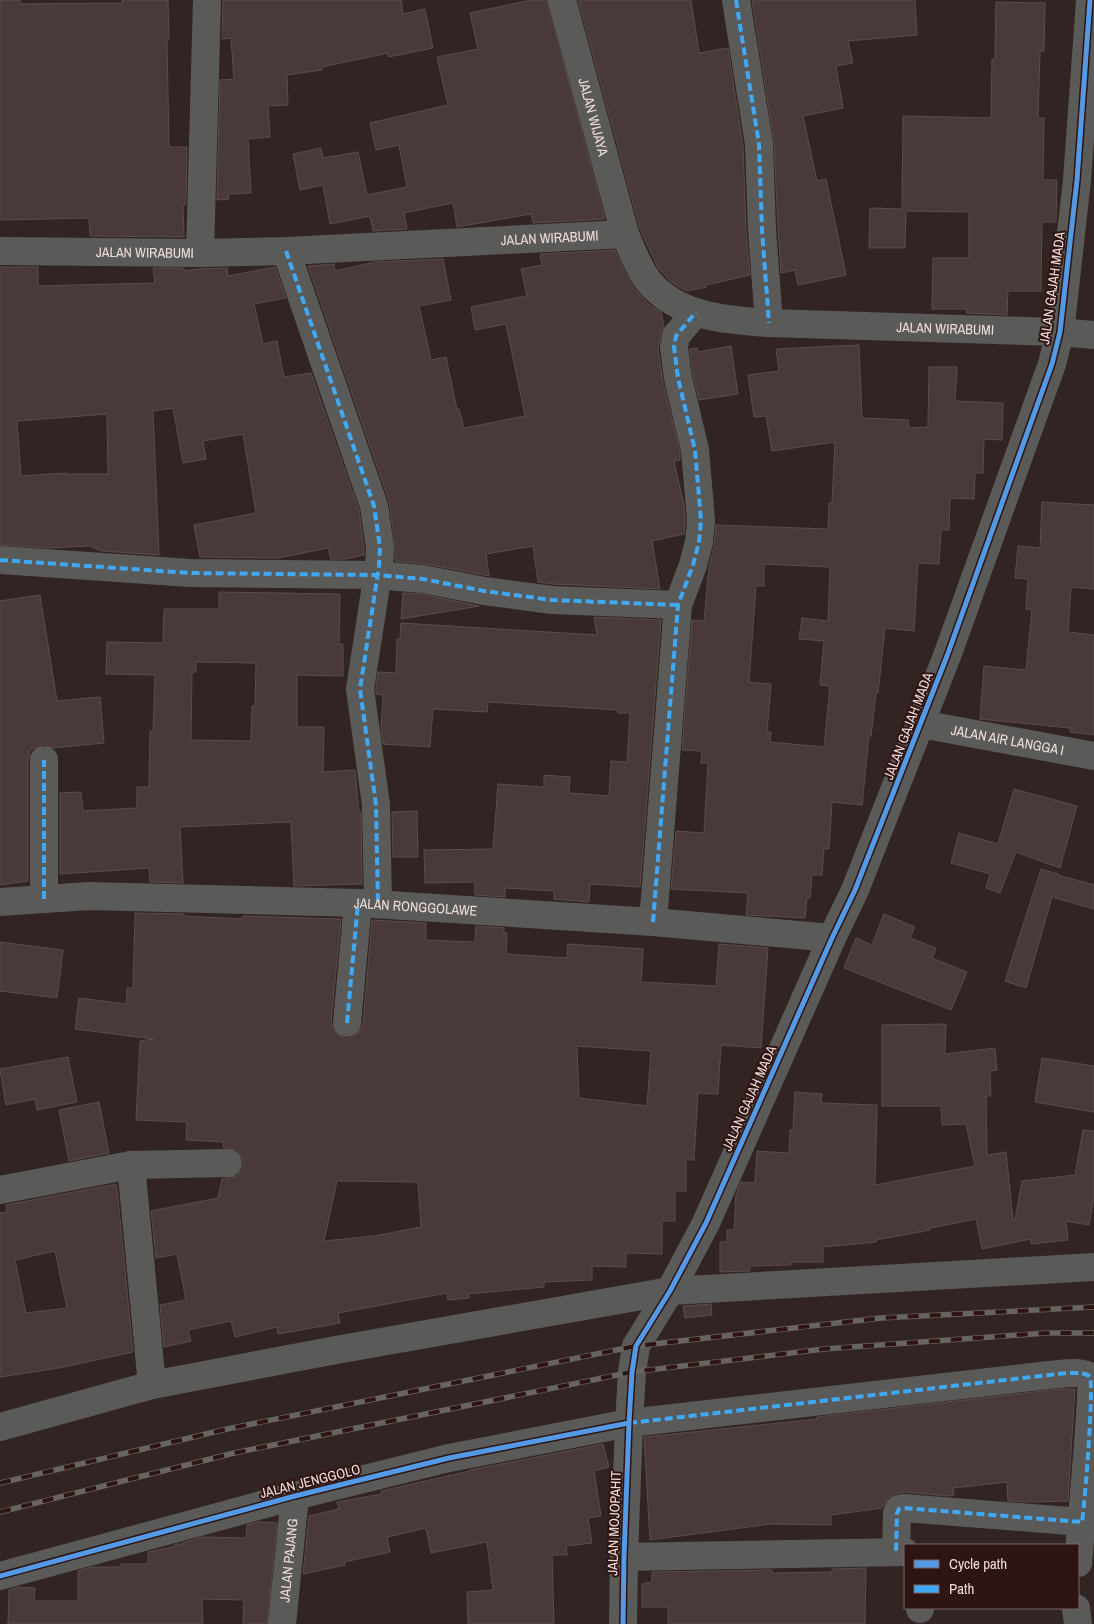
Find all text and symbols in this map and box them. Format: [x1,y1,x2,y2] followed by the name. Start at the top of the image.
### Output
[574,76,613,158] street label: JALAN WIJAYA
[500,226,599,249] street label: JALAN WIRABUMI
[1035,230,1069,345] street label: JALAN GAJAH MADA
[96,243,194,262] street label: JALAN WIRABUMI
[896,318,994,339] street label: JALAN WIRABUMI
[879,669,937,782] street label: JALAN GAJAH MADA
[950,721,1065,759] street label: JALAN AIR LANGGA I
[354,894,478,920] street label: JALAN RONGGOLAWE
[718,1042,780,1154] street label: JALAN GAJAH MADA
[258,1460,362,1502] street label: JALAN JENGGOLO
[603,1470,625,1576] street label: JALAN MOJOPAHIT
[275,1518,302,1603] street label: JALAN PAJANG
[904,1544,1079,1609] legend
[949,1553,1007,1574] text: Cycle path
[949,1578,974,1599] text: Path

